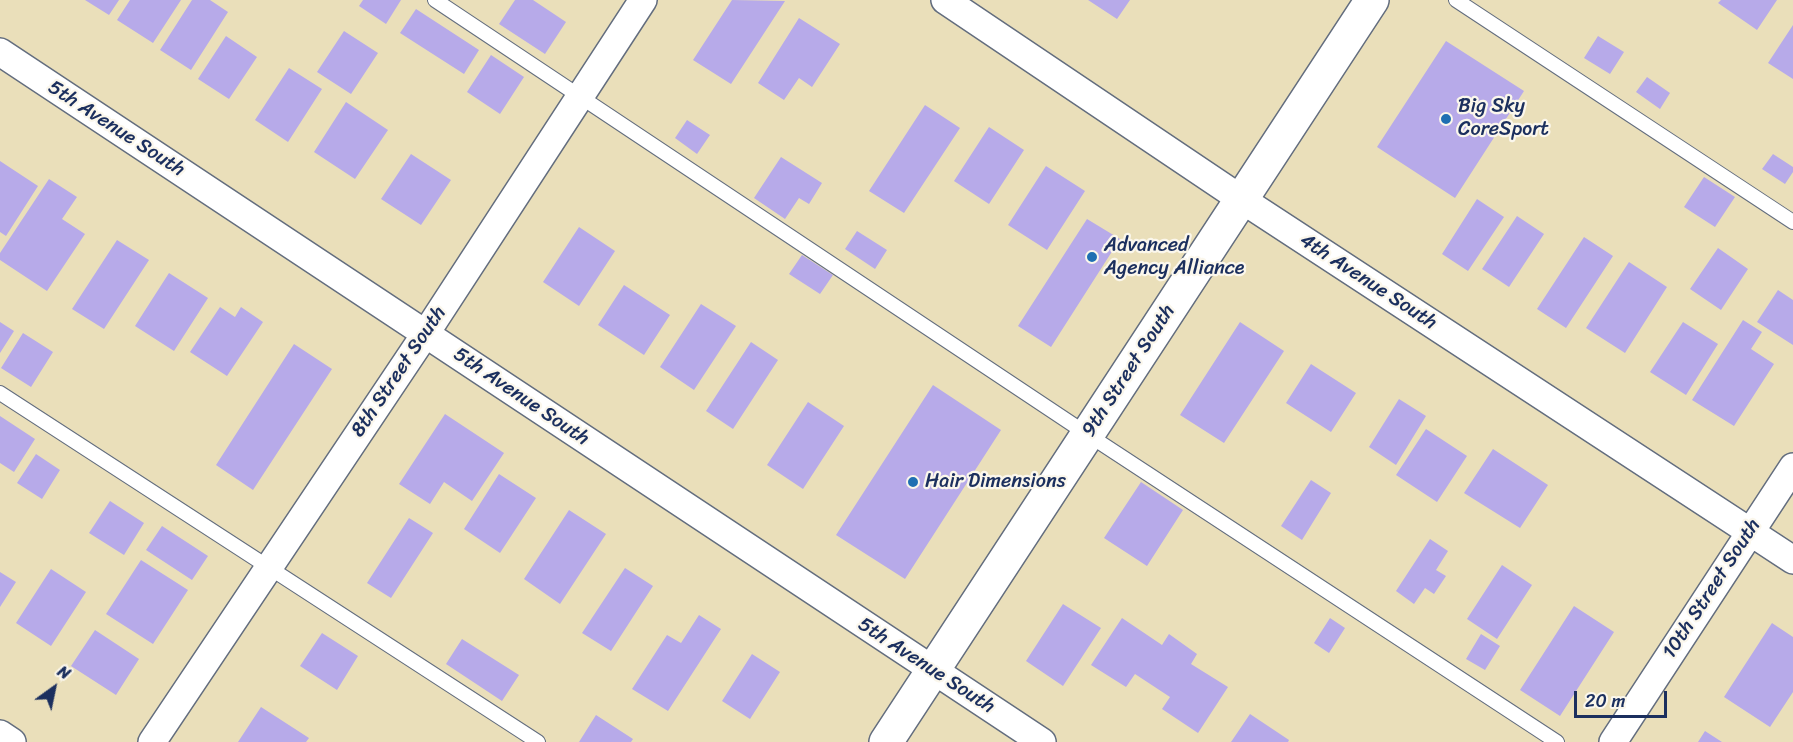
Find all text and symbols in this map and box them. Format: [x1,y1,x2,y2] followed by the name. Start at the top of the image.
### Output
[43,76,189,182] street label: 5th Avenue South
[1458,95,1549,142] place label: Big Sky CoreSport
[1439,112,1453,126] marker: Big Sky CoreSport
[1295,229,1441,335] street label: 4th Avenue South
[1104,234,1244,281] place label: Advanced Agency Alliance
[1085,250,1099,264] marker: Advanced Agency Alliance
[1077,300,1181,442] street label: 9th Street South
[346,302,452,442] street label: 8th Street South
[449,343,593,451] street label: 5th Avenue South
[925,470,1066,494] place label: Hair Dimensions
[906,475,920,489] marker: Hair Dimensions
[1658,515,1766,663] street label: 10th Street South
[853,613,999,719] street label: 5th Avenue South
[52,657,77,688] text: N
[24,658,84,718] north arrow
[1577,679,1670,717] scale bar
[1585,685,1625,717] text: 20 m

